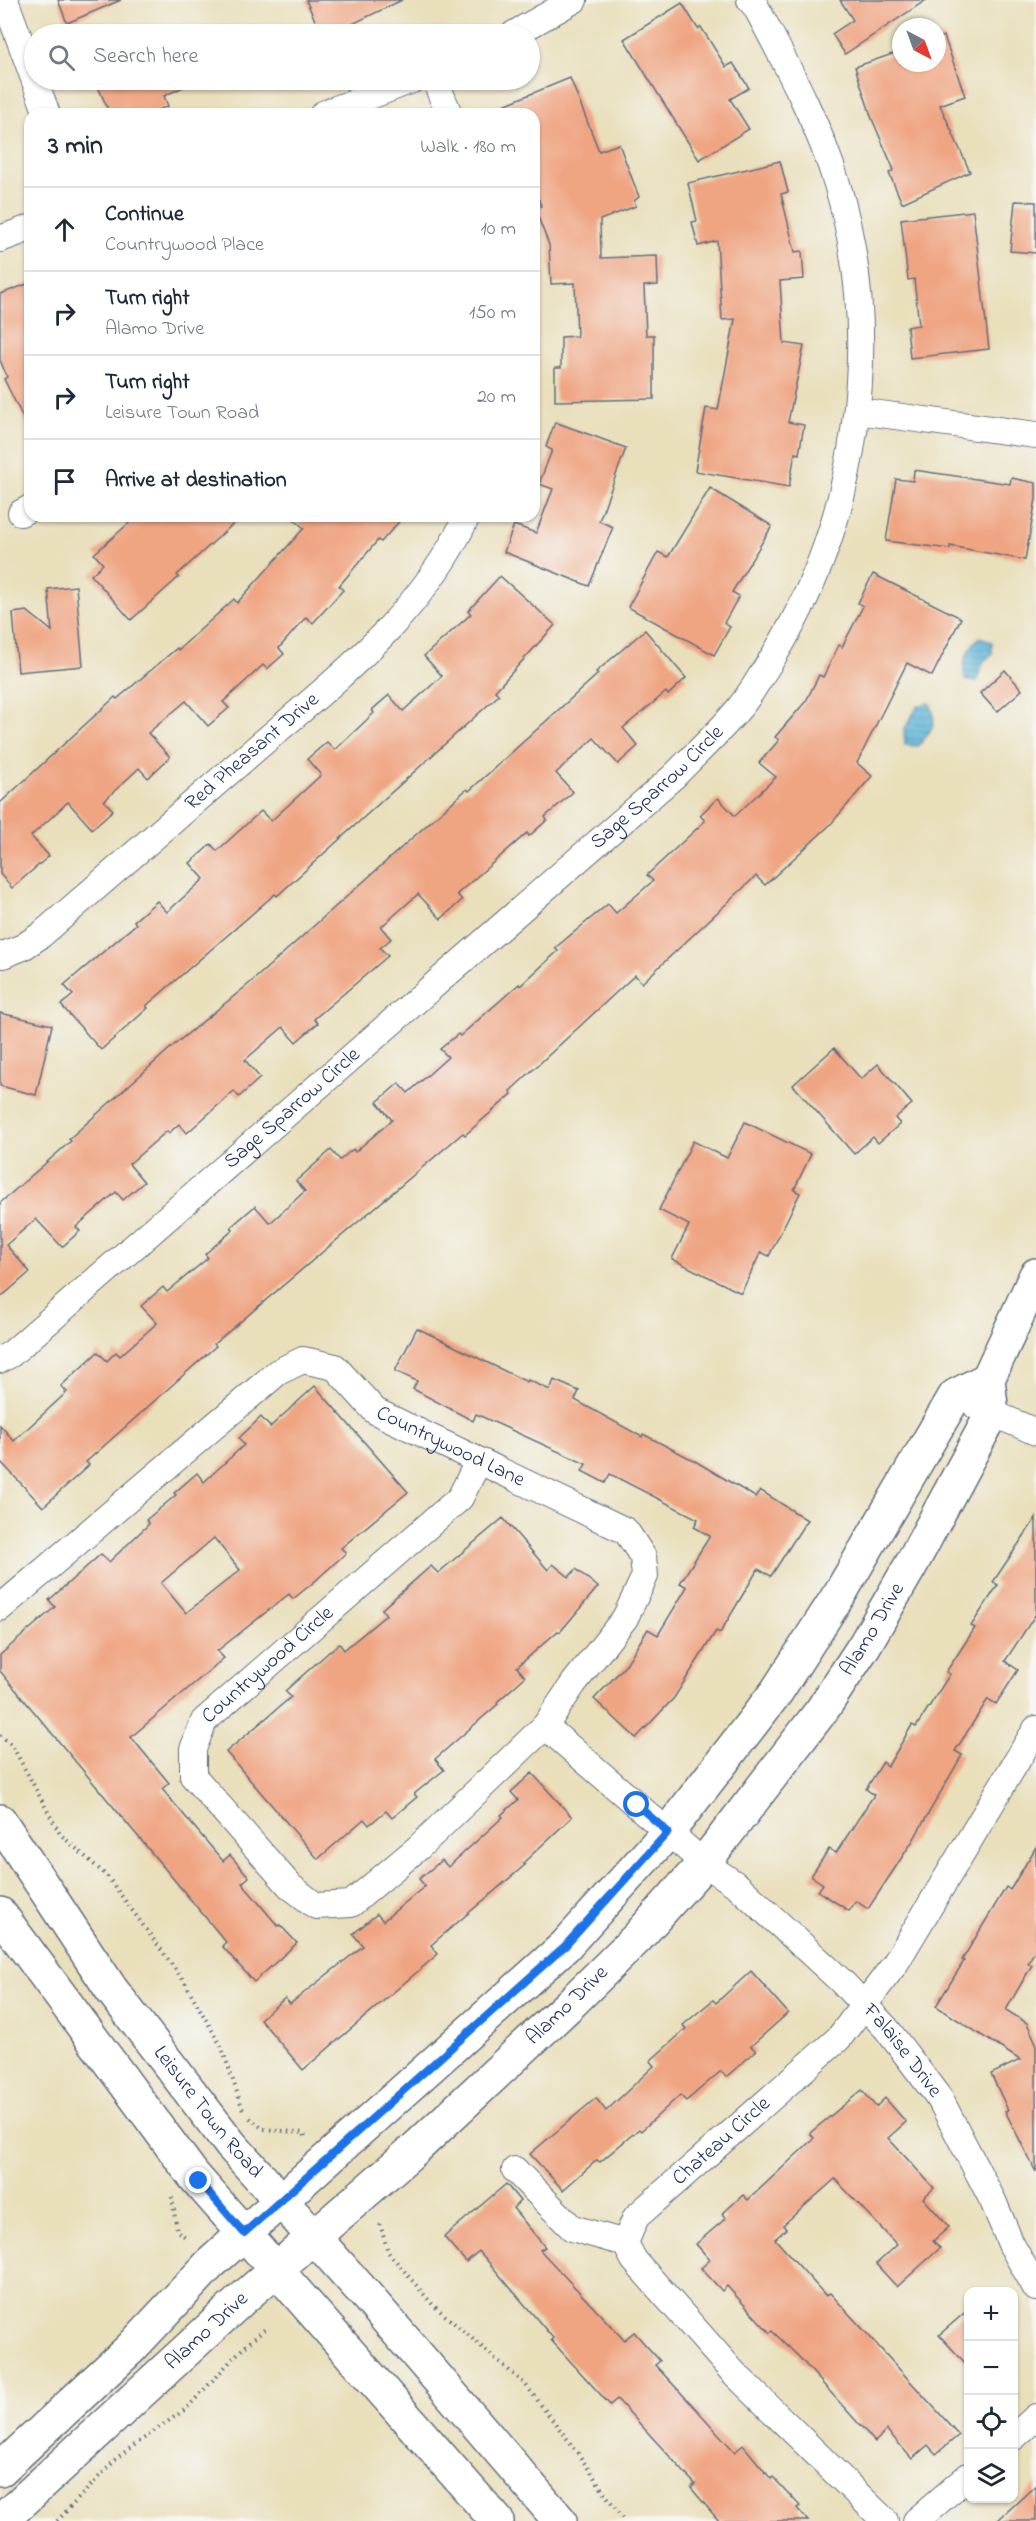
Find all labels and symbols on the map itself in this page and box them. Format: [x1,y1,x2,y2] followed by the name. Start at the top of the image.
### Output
[892,18,946,72] north arrow
[179,685,327,818] street label: Red Pheasant Drive
[584,718,732,857] street label: Sage Sparrow Circle
[218,1040,368,1177] street label: Sage Sparrow Circle
[371,1399,530,1496] street label: Countrywood Lane
[833,1577,913,1682] street label: Alamo Drive
[195,1599,341,1731] street label: Countrywood Circle
[623,1791,649,1817] route start
[520,1958,616,2053] street label: Alamo Drive
[855,1996,949,2105] street label: Falaise Drive
[145,2040,270,2186] street label: Leisure Town Road
[666,2089,778,2193] street label: Chateau Circle
[185,2167,211,2193] route end
[158,2284,256,2378] street label: Alamo Drive

